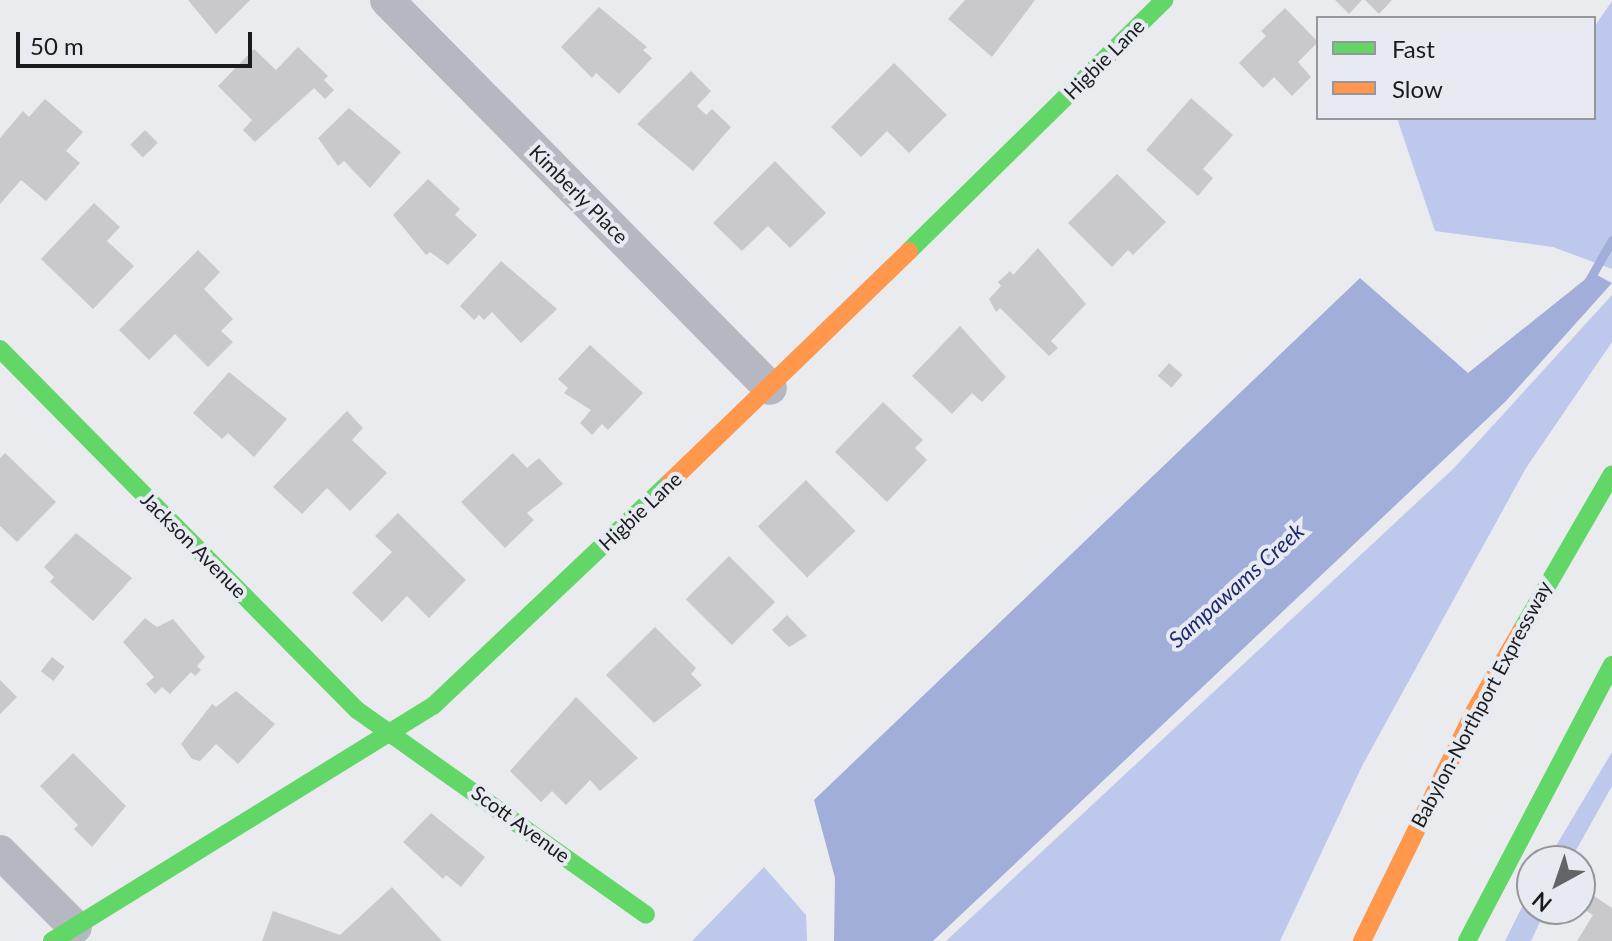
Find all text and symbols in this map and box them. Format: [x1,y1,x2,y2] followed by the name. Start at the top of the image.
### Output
[1059,14,1149,104] street label: Higbie Lane
[20,16,256,66] scale bar
[1316,16,1596,120] legend
[30,31,84,60] text: 50 m
[1392,34,1435,63] text: Fast
[1392,74,1443,103] text: Slow
[524,139,634,249] street label: Kimberly Place
[594,467,686,555] street label: Higbie Lane
[136,487,252,603] street label: Jackson Avenue
[1163,517,1309,653] water label: Sampawams Creek
[1406,577,1556,831] street label: Babylon-Northport Expressway
[467,780,575,868] street label: Scott Avenue
[1516,845,1596,925] north arrow
[1526,886,1557,918] text: N

